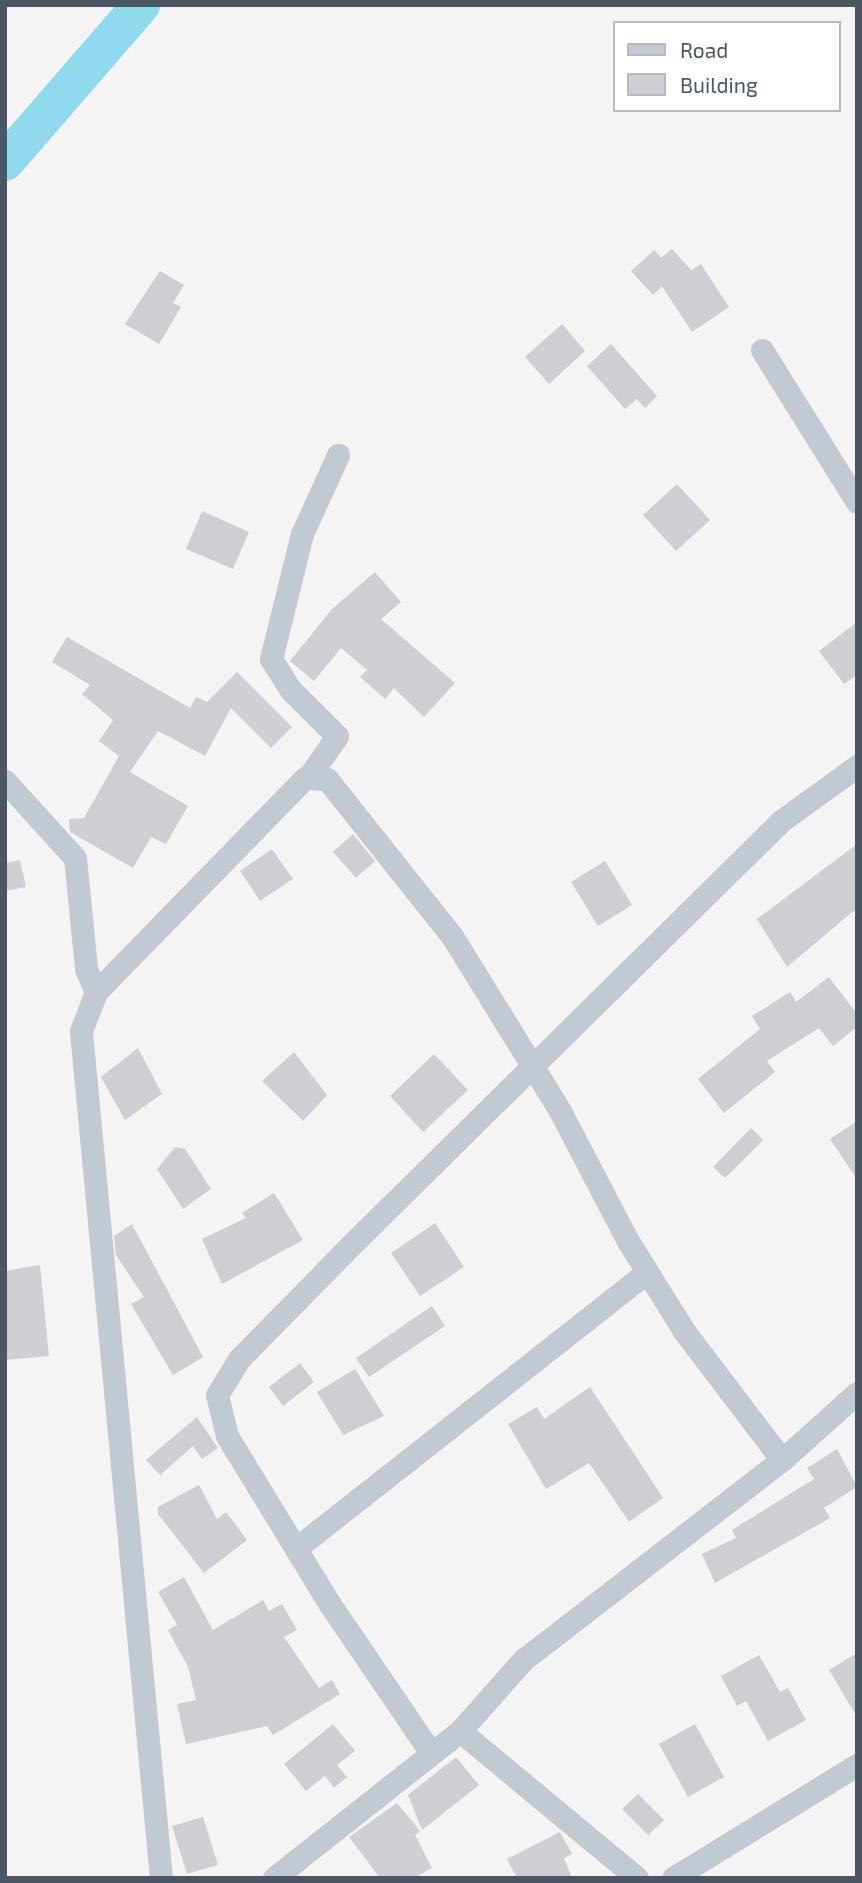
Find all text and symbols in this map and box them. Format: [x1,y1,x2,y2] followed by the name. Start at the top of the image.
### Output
[614,21,841,112] legend
[680,37,728,62] text: Road
[680,72,758,97] text: Building

